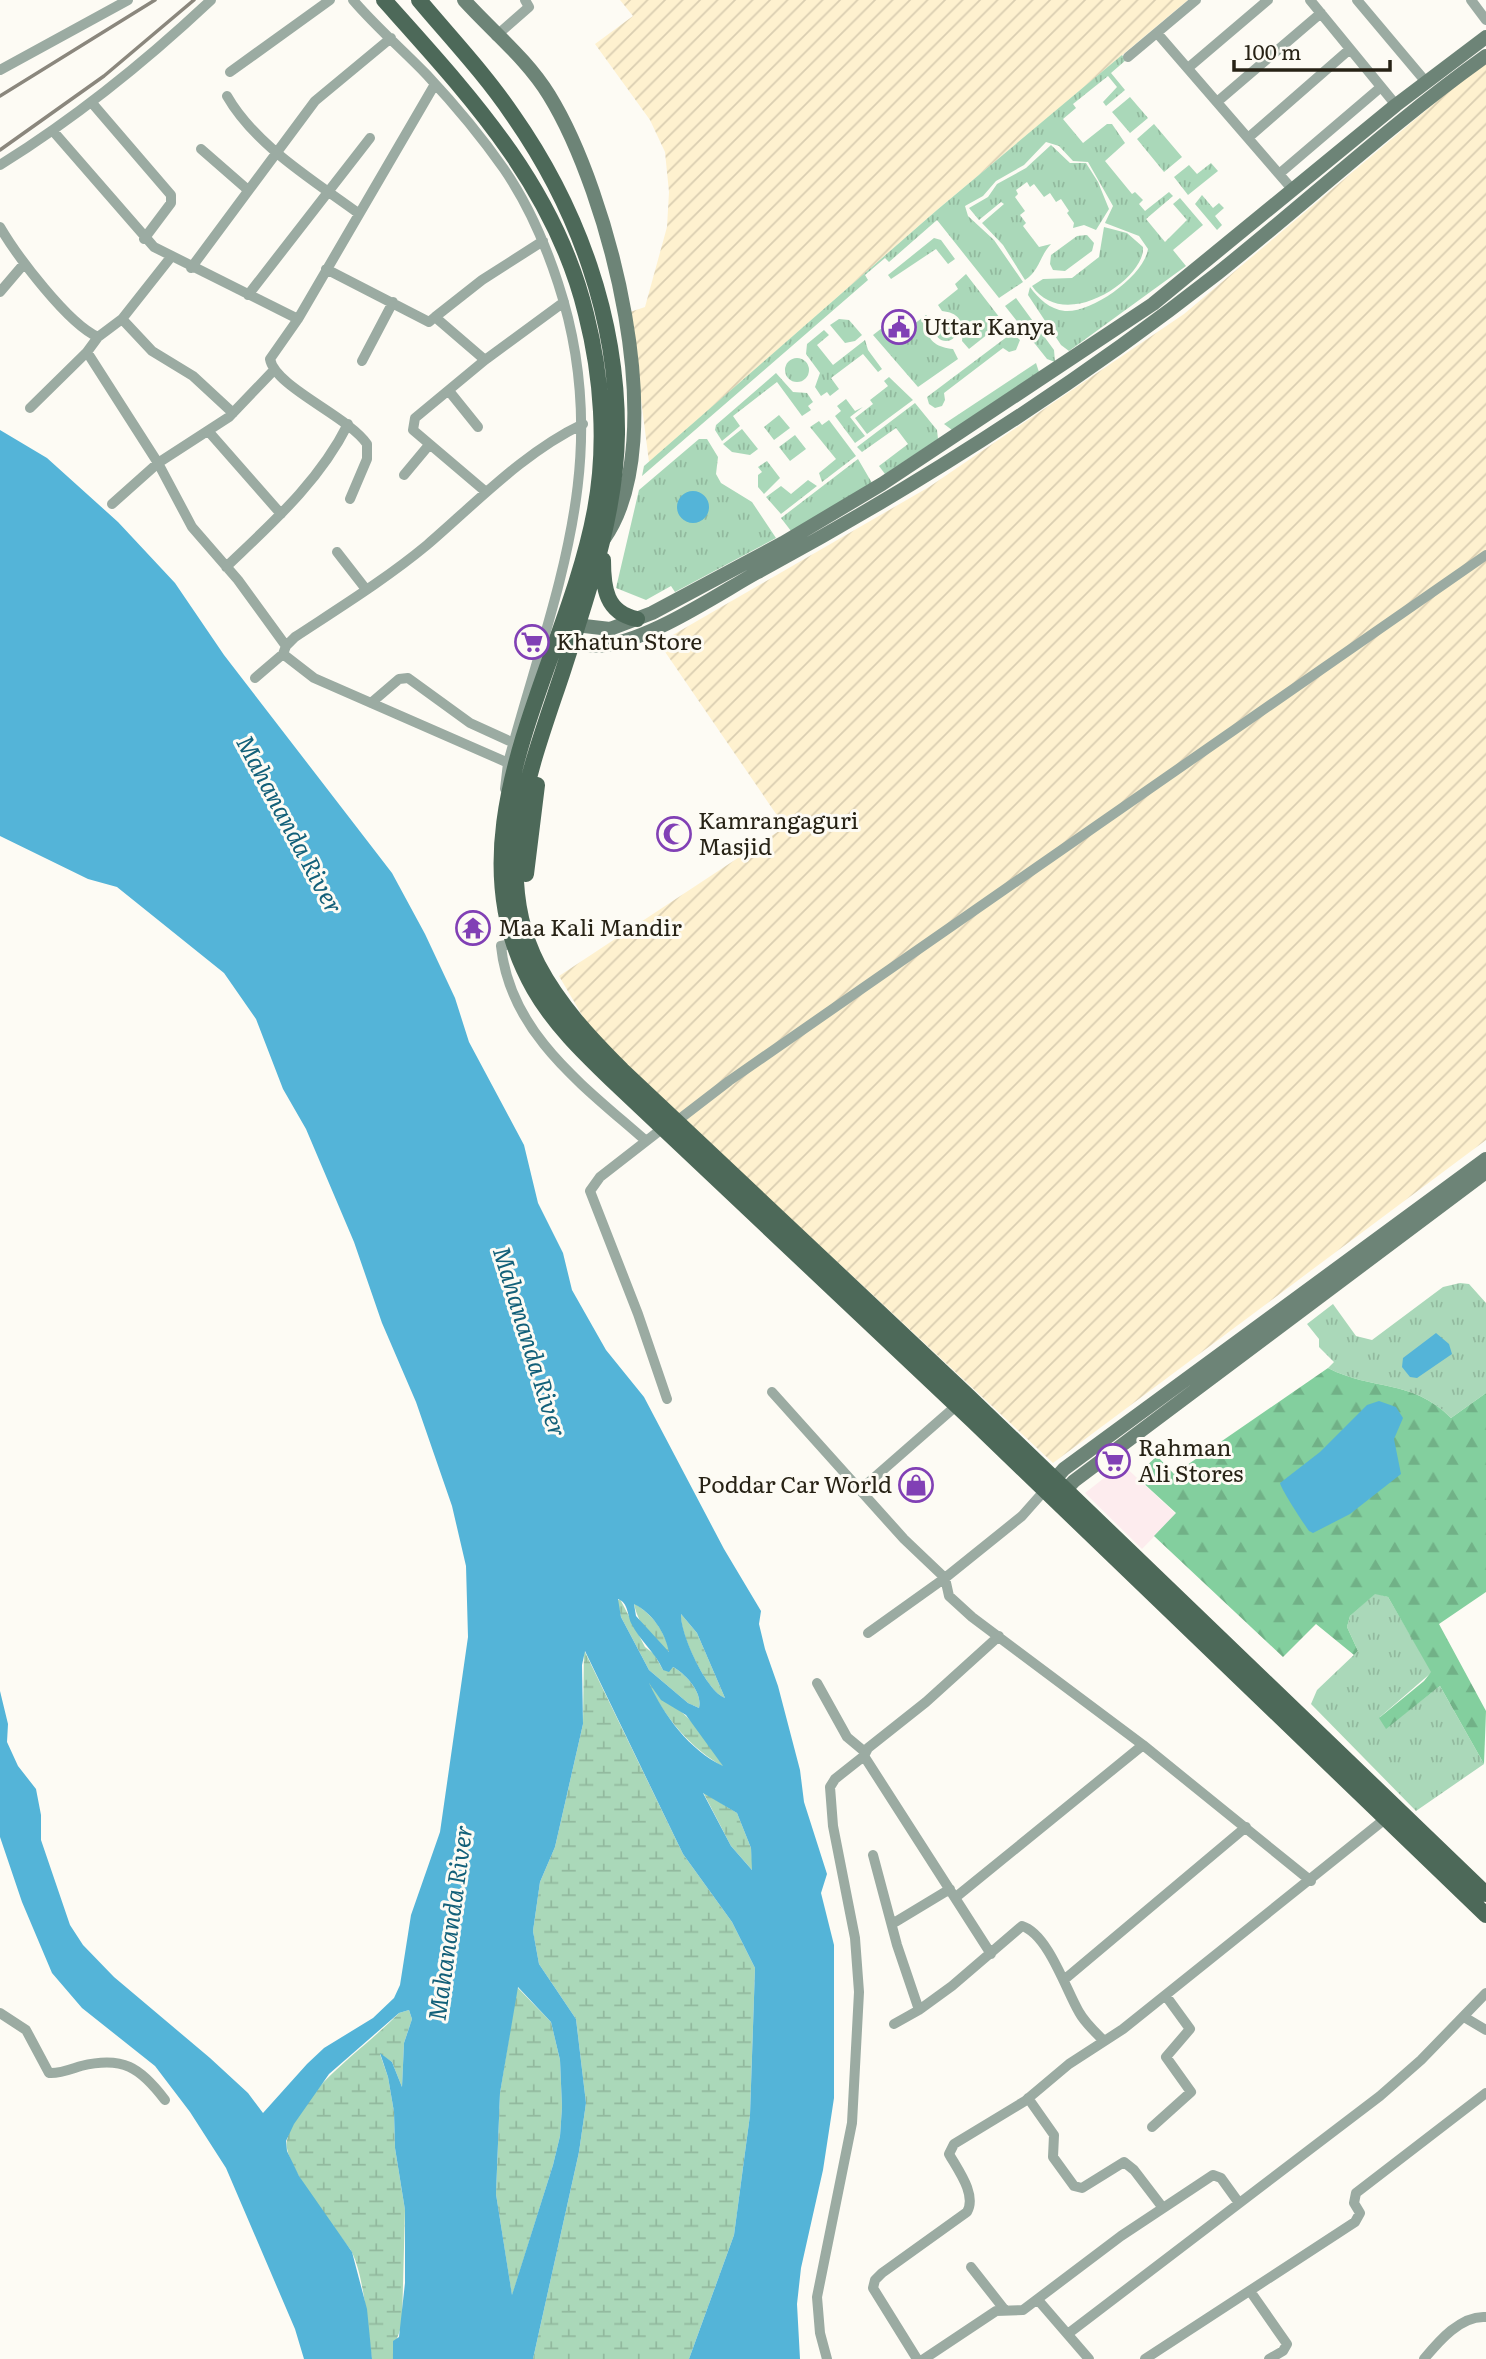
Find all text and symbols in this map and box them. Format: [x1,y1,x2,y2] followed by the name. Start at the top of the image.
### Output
[1234,28,1390,72] scale bar
[1244,35,1301,66] text: 100 m
[880,308,918,346] public building icon: Uttar Kanya
[923,308,1056,342] place label: Uttar Kanya
[513,623,551,661] supermarket icon: Khatun Store
[556,623,702,657] place label: Khatun Store
[229,728,353,919] water label: Mahananda River
[698,802,859,862] place label: Kamrangaguri Masjid
[655,815,693,853] mosque icon: Kamrangaguri Masjid
[454,909,492,947] temple icon: Maa Kali Mandir
[498,909,682,943] place label: Maa Kali Mandir
[486,1242,577,1441] water label: Mahananda River
[1138,1429,1243,1489] place label: Rahman Ali Stores
[1094,1442,1132,1480] supermarket icon: Rahman Ali Stores
[697,1466,892,1500] place label: Poddar Car World
[897,1466,935,1504] shop icon: Poddar Car World
[417,1822,480,2023] water label: Mahananda River

